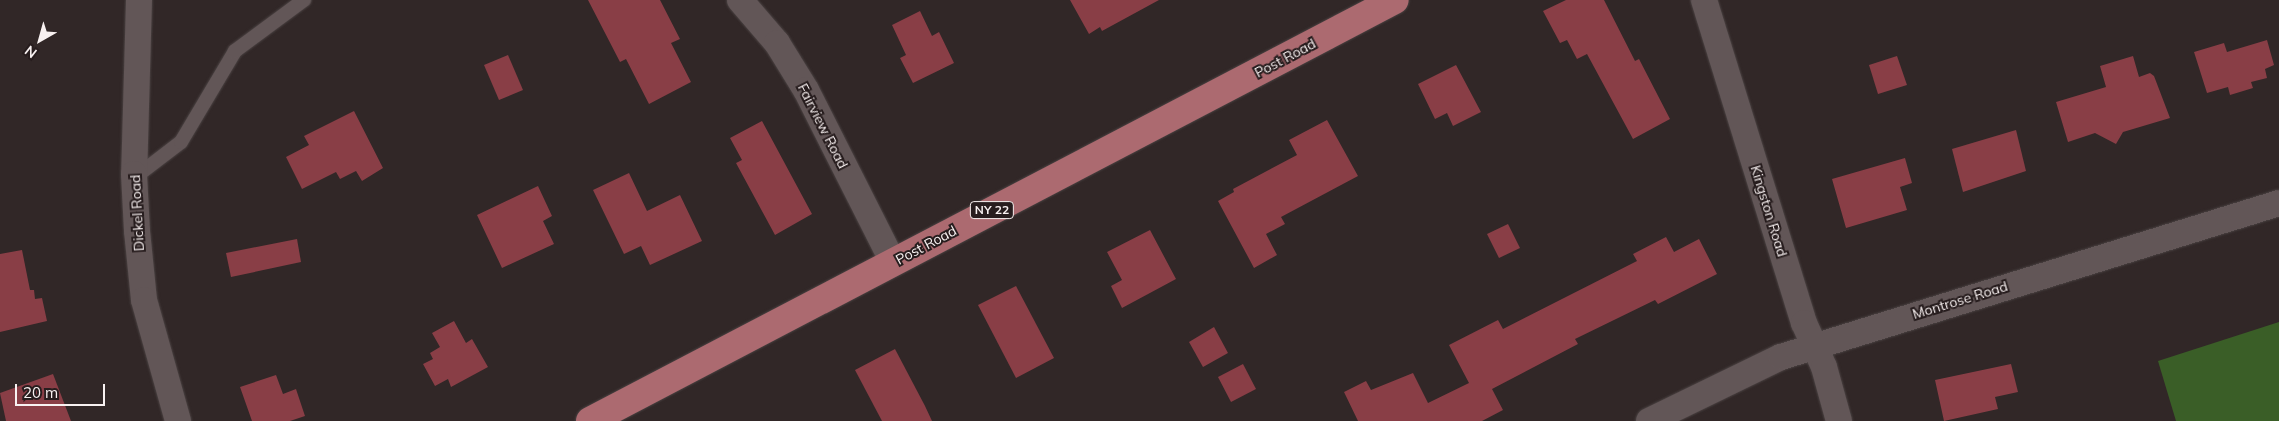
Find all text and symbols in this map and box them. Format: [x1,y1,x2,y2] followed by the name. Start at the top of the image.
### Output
[15,15,65,65] north arrow
[1252,35,1318,81] street label: Post Road
[21,41,40,62] text: N
[794,81,852,171] street label: Fairview Road
[1747,163,1791,259] street label: Kingston Road
[127,174,147,252] street label: Dickel Road
[970,200,1014,220] road number: NY 22
[893,222,959,268] street label: Post Road
[1910,278,2010,322] street label: Montrose Road
[18,374,108,406] scale bar
[23,383,58,402] text: 20 m

